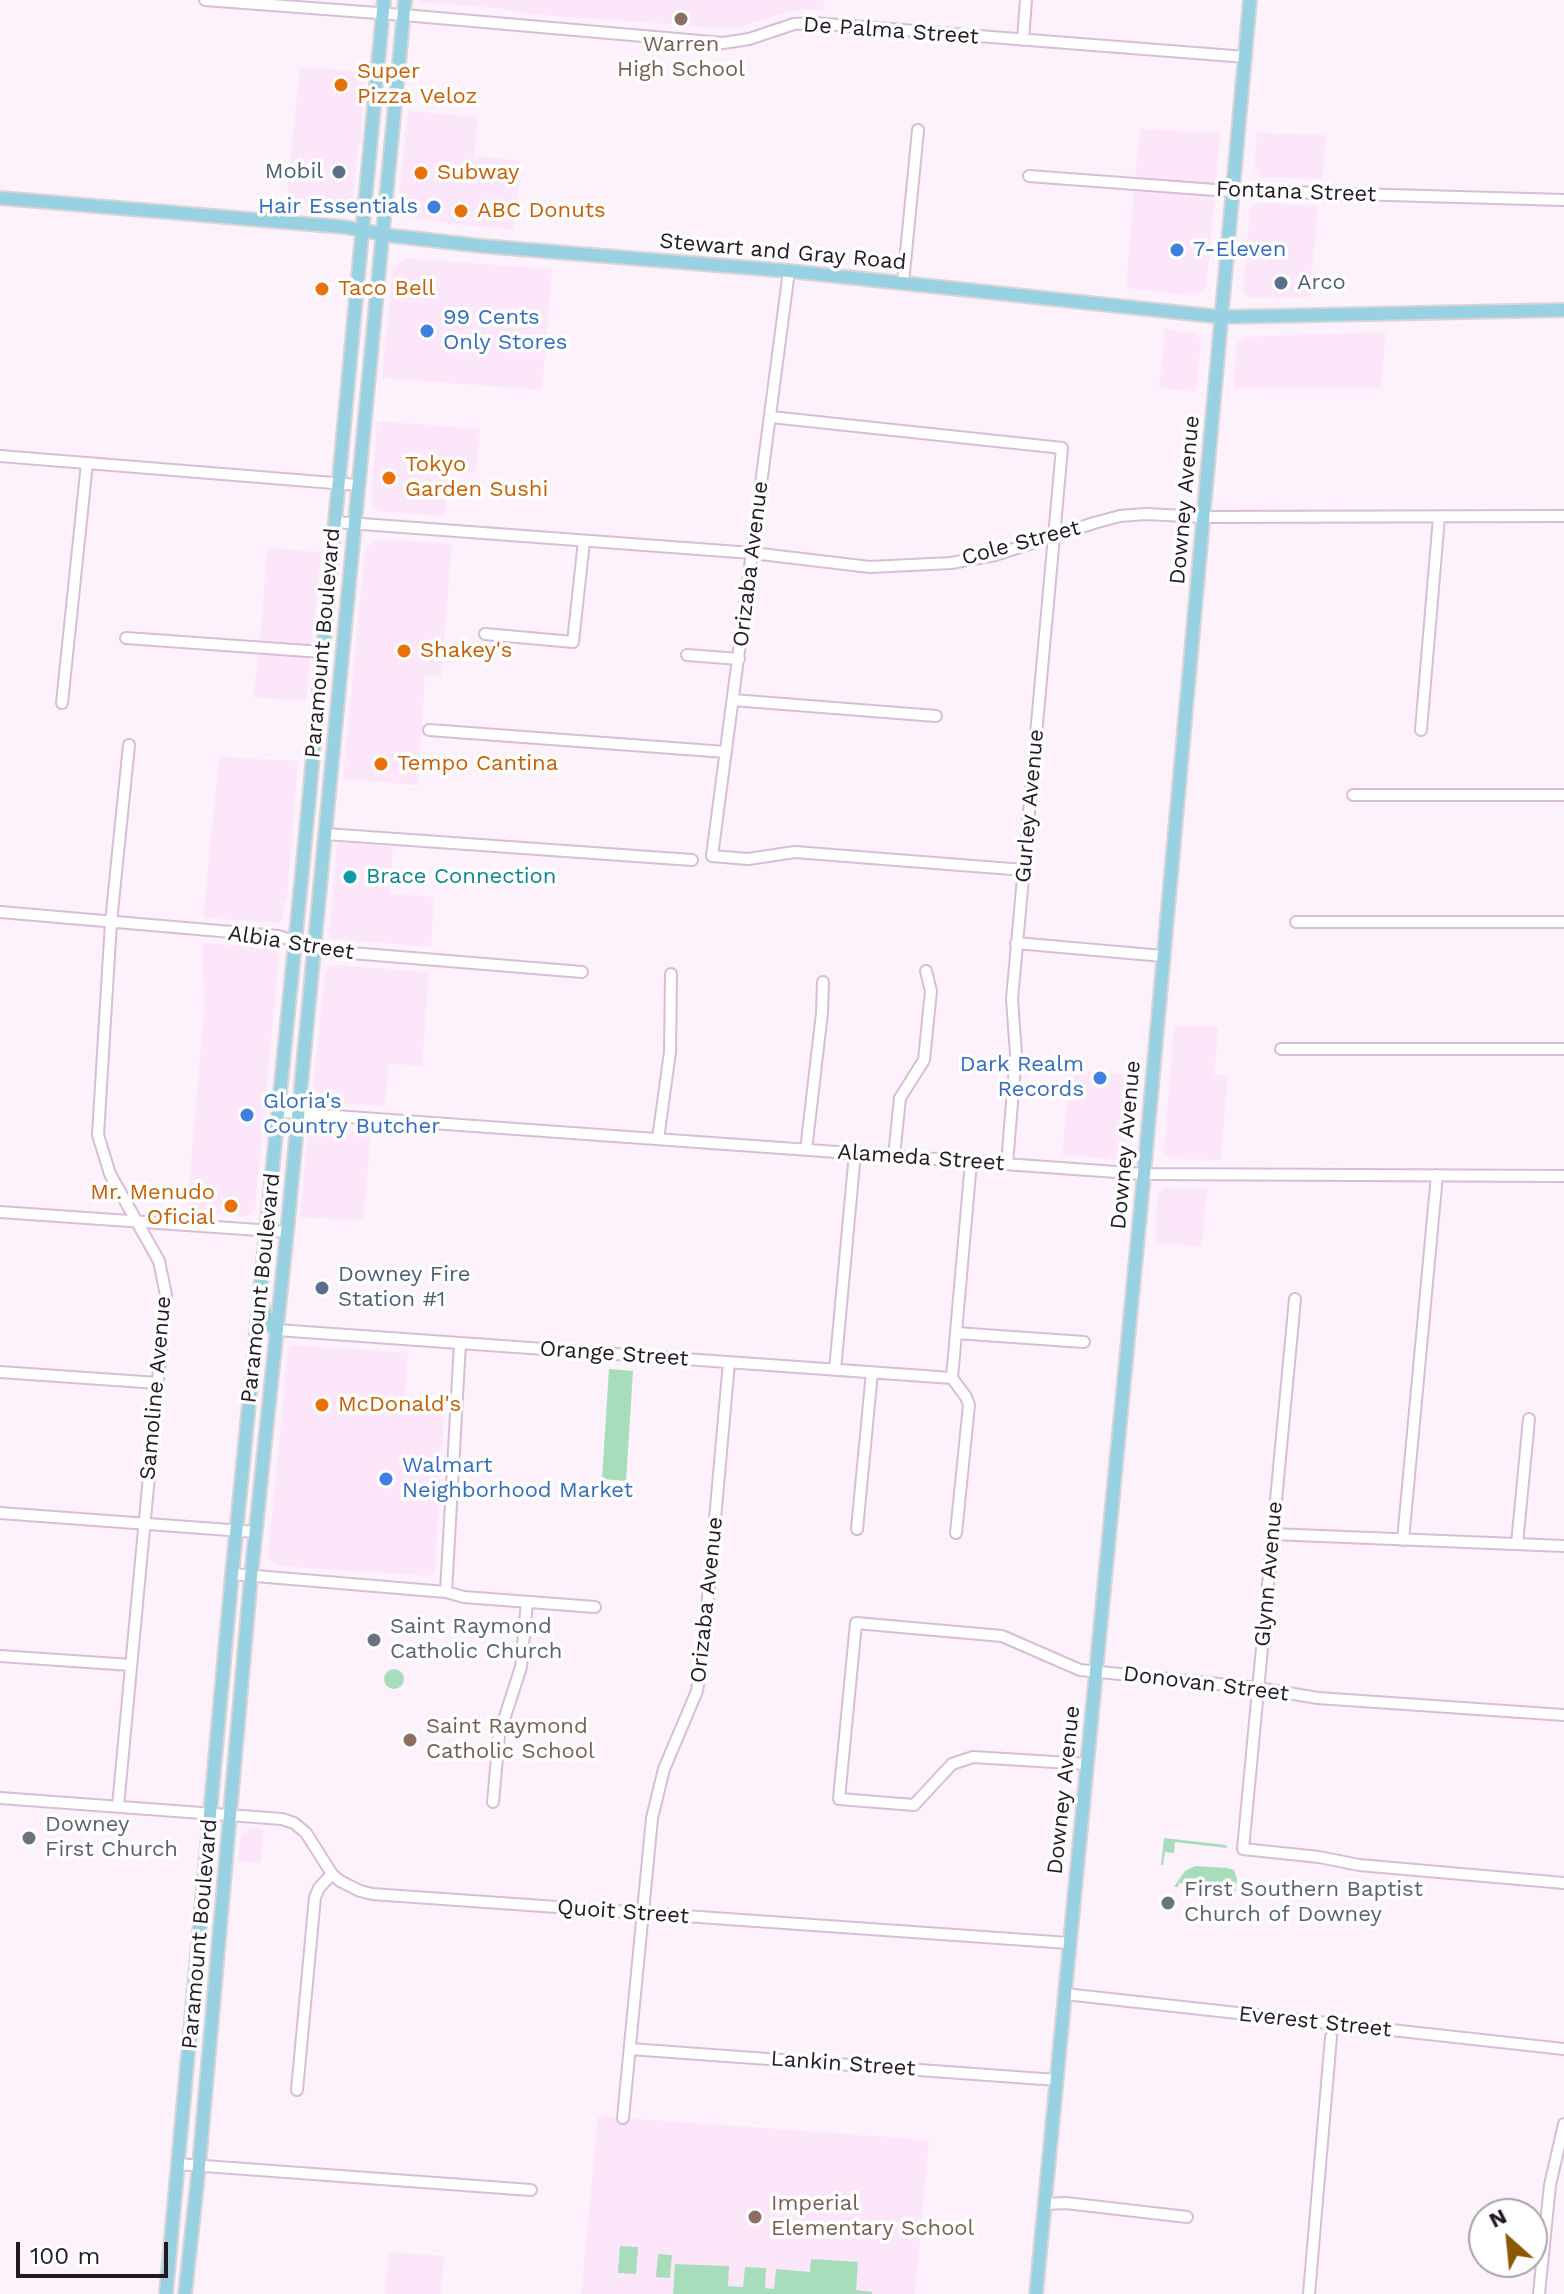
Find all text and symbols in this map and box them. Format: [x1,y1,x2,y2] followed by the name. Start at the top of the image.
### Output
[672,10,690,28] marker: Warren High School
[802,12,980,50] street label: De Palma Street
[617,32,745,84] place label: Warren High School
[357,59,477,110] place label: Super Pizza Veloz
[332,76,350,94] marker: Super Pizza Veloz
[265,159,323,185] place label: Mobil
[437,160,519,186] place label: Subway
[330,163,348,181] marker: Mobil
[412,164,430,182] marker: Subway
[1215,176,1377,208] street label: Fontana Street
[258,194,418,220] place label: Hair Essentials
[425,198,443,216] marker: Hair Essentials
[477,198,606,224] place label: ABC Donuts
[452,202,470,220] marker: ABC Donuts
[658,228,908,276] street label: Stewart and Gray Road
[1193,237,1286,263] place label: 7-Eleven
[1168,241,1186,259] marker: 7-Eleven
[1297,270,1346,296] place label: Arco
[1272,274,1290,292] marker: Arco
[338,276,435,302] place label: Taco Bell
[313,280,331,298] marker: Taco Bell
[443,305,567,356] place label: 99 Cents Only Stores
[418,322,436,340] marker: 99 Cents Only Stores
[1164,414,1206,586] street label: Downey Avenue
[405,452,548,504] place label: Tokyo Garden Sushi
[380,469,398,487] marker: Tokyo Garden Sushi
[728,480,774,648] street label: Orizaba Avenue
[959,515,1083,571] street label: Cole Street
[300,527,346,759] street label: Paramount Boulevard
[420,638,512,664] place label: Shakey's
[395,642,413,660] marker: Shakey's
[1010,728,1050,884] street label: Gurley Avenue
[397,751,558,777] place label: Tempo Cantina
[372,755,390,773] marker: Tempo Cantina
[366,864,556,890] place label: Brace Connection
[341,868,359,886] marker: Brace Connection
[226,920,356,966] street label: Albia Street
[960,1052,1084,1104] place label: Dark Realm Records
[1105,1059,1147,1231] street label: Downey Avenue
[1091,1069,1109,1087] marker: Dark Realm Records
[263,1089,440,1140] place label: Gloria's Country Butcher
[238,1106,256,1124] marker: Gloria's Country Butcher
[837,1139,1005,1177] street label: Alameda Street
[236,1172,286,1404] street label: Paramount Boulevard
[90,1180,215,1232] place label: Mr. Menudo Oficial
[222,1197,240,1215] marker: Mr. Menudo Oficial
[338,1262,470,1314] place label: Downey Fire Station #1
[313,1279,331,1297] marker: Downey Fire Station #1
[135,1295,177,1481] street label: Samoline Avenue
[539,1336,689,1372] street label: Orange Street
[338,1392,461,1418] place label: McDonald's
[313,1396,331,1414] marker: McDonald's
[402,1453,633,1504] place label: Walmart Neighborhood Market
[377,1470,395,1488] marker: Walmart Neighborhood Market
[1249,1500,1289,1648] street label: Glynn Avenue
[685,1516,729,1684] street label: Orizaba Avenue
[390,1614,562,1666] place label: Saint Raymond Catholic Church
[365,1631,383,1649] marker: Saint Raymond Catholic Church
[1122,1661,1290,1707] street label: Donovan Street
[1042,1704,1086,1876] street label: Downey Avenue
[426,1714,595,1766] place label: Saint Raymond Catholic School
[401,1731,419,1749] marker: Saint Raymond Catholic School
[45,1812,178,1864] place label: Downey First Church
[177,1818,223,2050] street label: Paramount Boulevard
[20,1829,38,1847] marker: Downey First Church
[1184,1877,1423,1928] place label: First Southern Baptist Church of Downey
[556,1894,690,1930] street label: Quoit Street
[1159,1894,1177,1912] marker: First Southern Baptist Church of Downey
[1237,2001,1393,2043] street label: Everest Street
[770,2046,916,2082] street label: Lankin Street
[771,2191,974,2242] place label: Imperial Elementary School
[1468,2198,1548,2278] north arrow
[1485,2203,1511,2233] text: N
[746,2208,764,2226] marker: Imperial Elementary School
[20,2226,172,2276] scale bar
[30,2242,100,2270] text: 100 m

